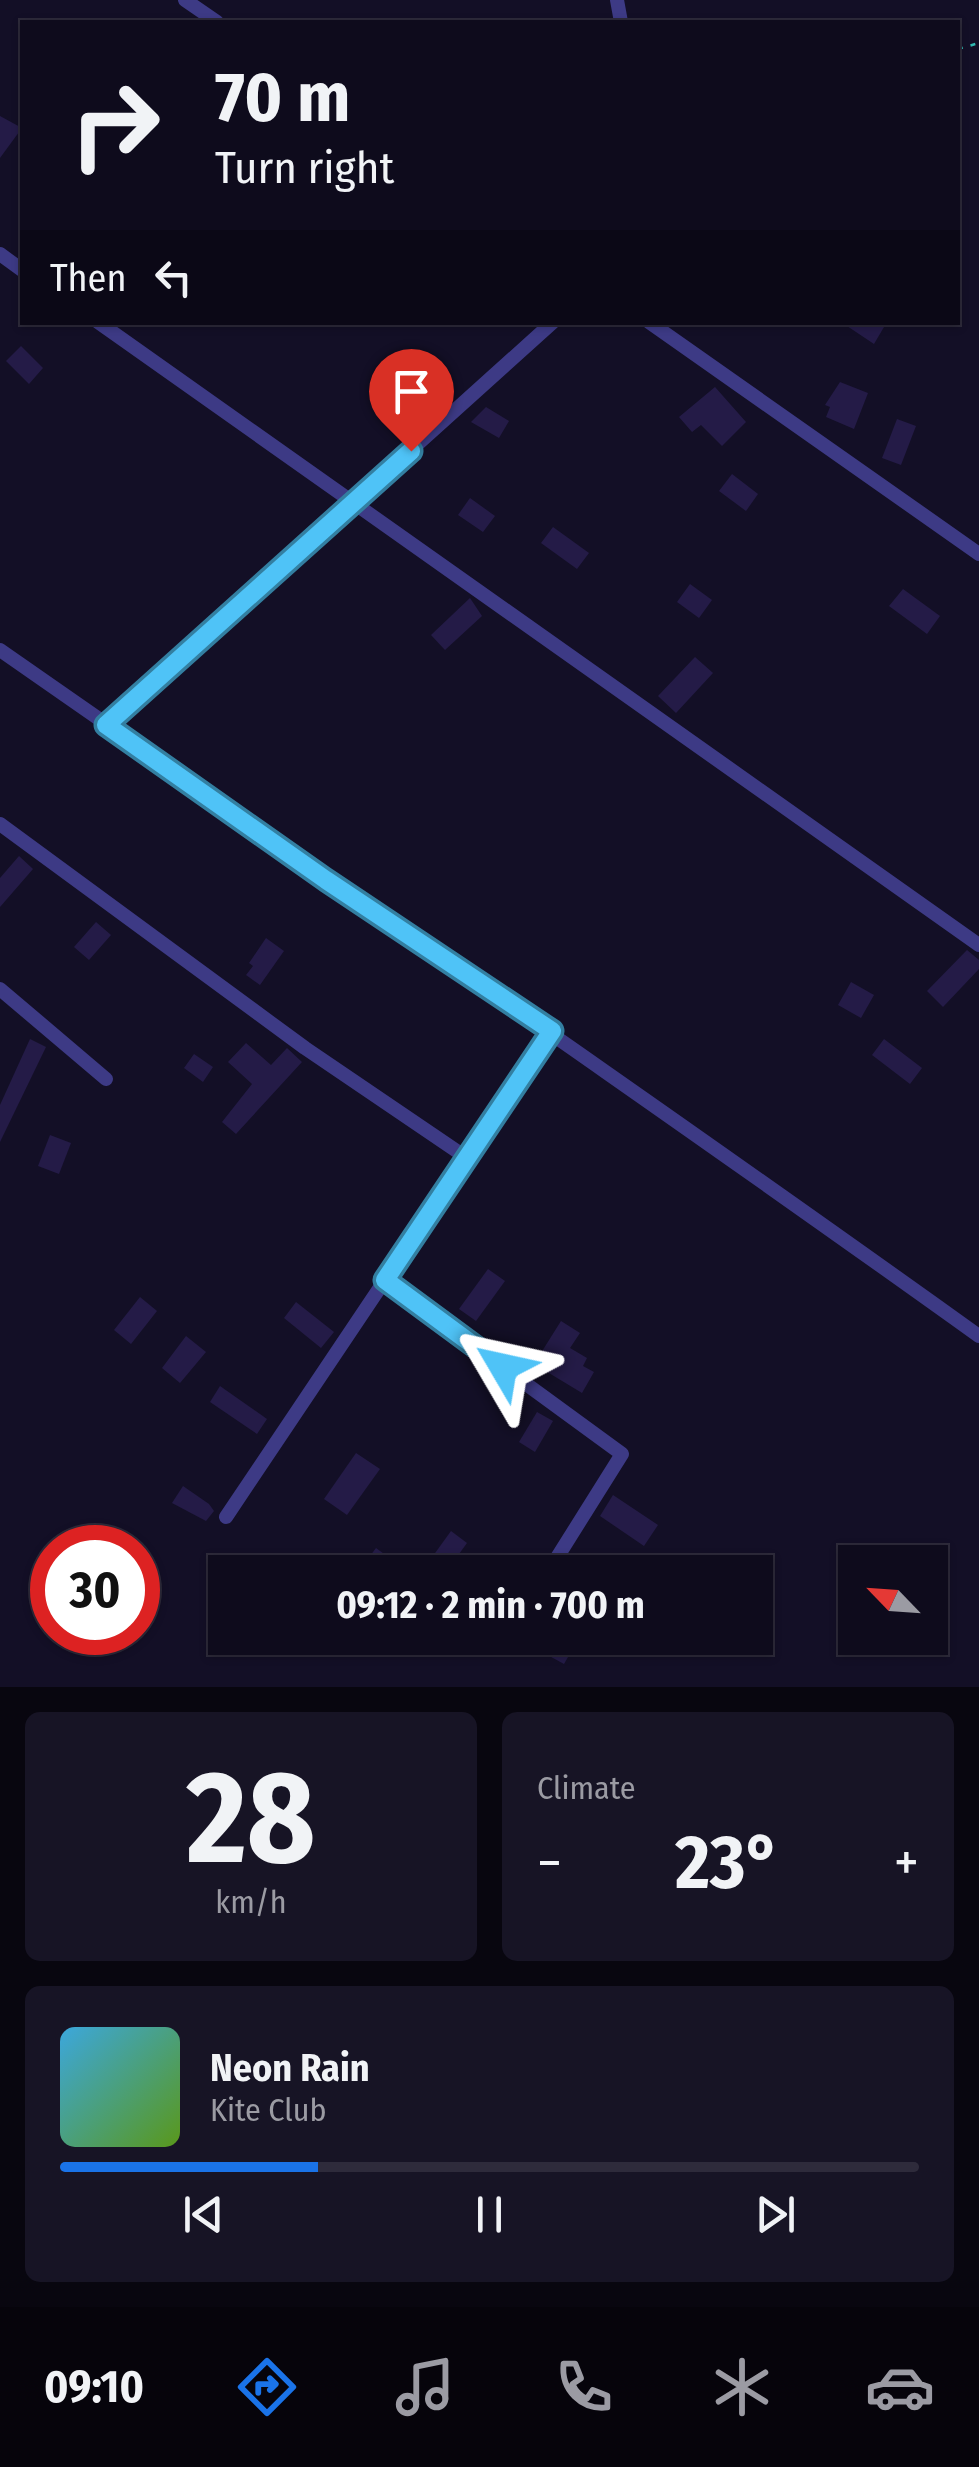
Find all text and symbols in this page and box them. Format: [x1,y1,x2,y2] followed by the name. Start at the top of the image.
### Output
[215,56,350,140] text: 70 m
[50,60,180,190] icon: right
[215,141,394,195] text: Turn right
[146,250,201,305] icon: left
[50,255,126,301] text: Then
[369,349,454,452] pin
[384,364,439,419] icon: arrive
[451,1315,555,1419] position arrow
[30,1525,160,1655] speed limit sign: 30
[838,1545,948,1655] north arrow
[838,1545,948,1655] map controls
[336,1582,645,1628] text: 09:12 · 2 min · 700 m
[187,1740,315,1896] text: 28
[537,1769,636,1807] text: Climate
[675,1818,781,1908] text: 23°
[537,1830,562,1896] text: −
[894,1830,919,1896] text: +
[215,1883,287,1921] text: km/h
[210,2045,370,2091] text: Neon Rain
[210,2091,326,2129] text: Kite Club
[176,2187,231,2242] icon: previous
[462,2187,517,2242] icon: pause
[748,2187,803,2242] icon: next
[232,2352,302,2422] icon: directions
[390,2352,460,2422] icon: music
[549,2352,619,2422] icon: phone
[707,2352,777,2422] icon: climate
[865,2352,935,2422] icon: car
[44,2360,144,2414] text: 09:10

